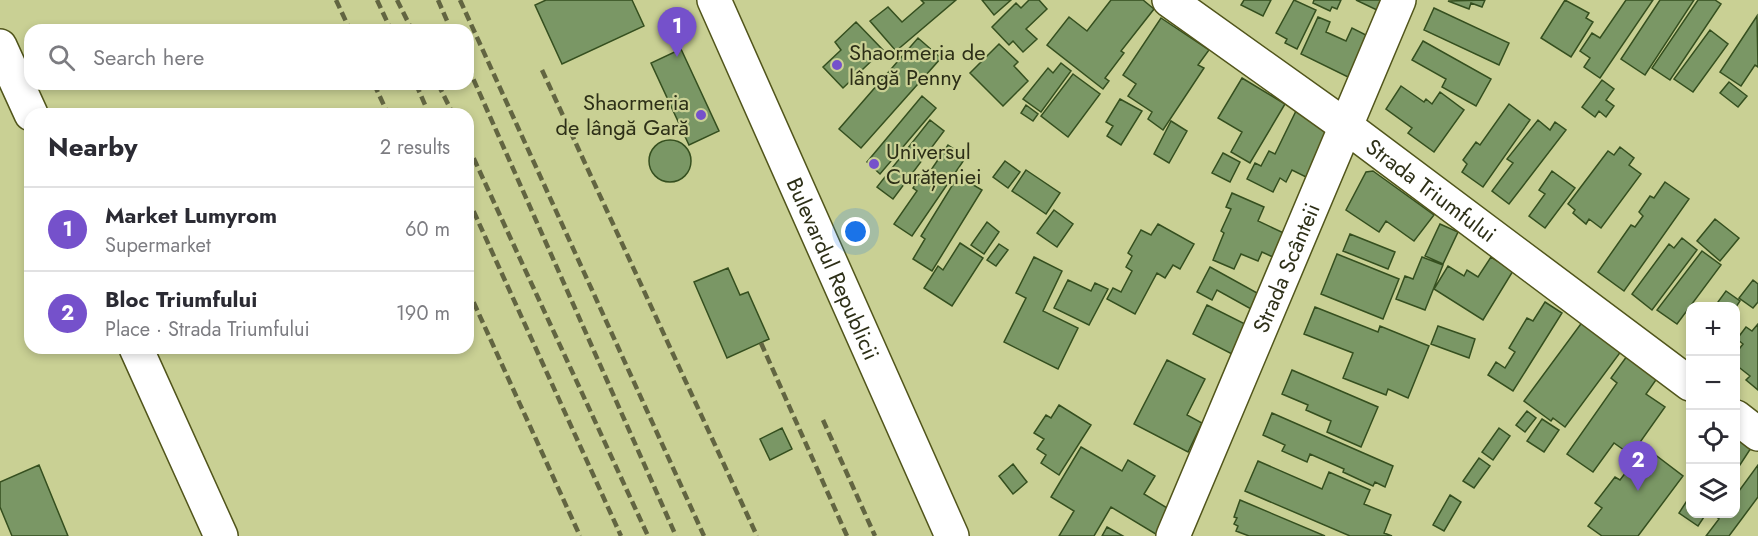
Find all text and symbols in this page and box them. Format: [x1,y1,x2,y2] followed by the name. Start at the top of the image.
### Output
[658,8,696,57] pin: 1
[24,24,474,90] search box
[849,36,986,93] place label: Shaormeria de lângă Penny
[45,41,78,74] icon: search
[93,41,204,73] text: Search here
[830,58,844,72] marker: Shaormeria de lângă Penny
[556,86,689,143] place label: Shaormeria de lângă Gară
[694,108,708,122] marker: Shaormeria de lângă Gară
[48,128,137,166] text: Nearby
[1359,131,1503,250] street label: Strada Triumfului
[380,133,450,162] text: 2 results
[886,135,982,192] place label: Universul Curățeniei
[867,157,881,171] marker: Universul Curățeniei
[779,172,888,365] street label: Bulevardul Republicii
[1244,198,1328,338] street label: Strada Scânteii
[105,199,277,231] text: Market Lumyrom
[62,215,73,244] text: 1
[405,215,450,244] text: 60 m
[841,217,870,246] your location
[105,231,211,260] text: Supermarket
[105,283,257,315] text: Bloc Triumfului
[61,299,74,328] text: 2
[396,299,450,328] text: 190 m
[1686,302,1740,518] map controls
[1686,302,1740,356] button: +
[105,315,310,344] text: Place · Strada Triumfului
[1686,356,1740,410] button: −
[1686,410,1740,464] button: locate
[1618,442,1658,491] pin: 2
[1686,464,1740,518] button: layers

